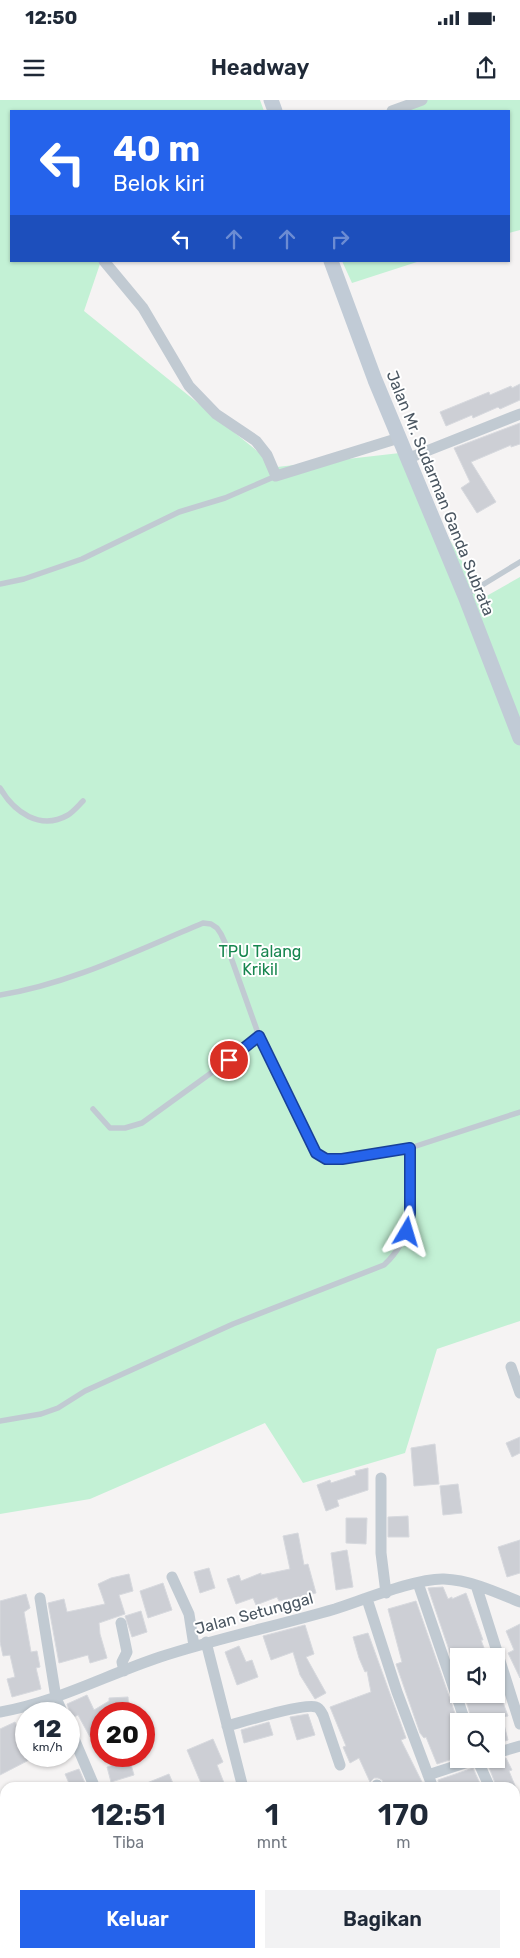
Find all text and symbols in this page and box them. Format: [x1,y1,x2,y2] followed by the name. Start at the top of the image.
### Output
[25,6,78,29] text: 12:50
[20,54,48,82] icon: menu
[211,54,309,81] text: Headway
[472,54,500,82] icon: share
[113,128,200,170] text: 40 m
[30,130,95,195] icon: left
[113,170,205,197] text: Belok kiri
[167,225,195,253] icon: left
[220,225,248,253] icon: ahead
[273,225,301,253] icon: ahead
[326,225,354,253] icon: right
[383,368,498,618] street label: Jalan Mr. Sudarman Ganda Subrata
[219,942,301,979] park label: TPU Talang Krikil
[208,1039,250,1081] pin
[215,1046,243,1074] icon: arrive
[380,1205,432,1257] position arrow
[193,1589,315,1638] street label: Jalan Setunggal
[450,1648,505,1768] map controls
[450,1648,505,1703] button: sound
[90,1702,155,1767] speed limit sign: 20
[450,1713,505,1768] button: search
[33,1714,62,1743] text: 12
[33,1740,62,1754] text: km/h
[91,1797,166,1833] text: 12:51
[265,1797,279,1833] text: 1
[378,1797,429,1833] text: 170
[113,1833,144,1852] text: Tiba
[257,1833,287,1852] text: mnt
[396,1833,411,1852] text: m
[20,1890,255,1948] button: Keluar
[265,1890,500,1948] button: Bagikan

